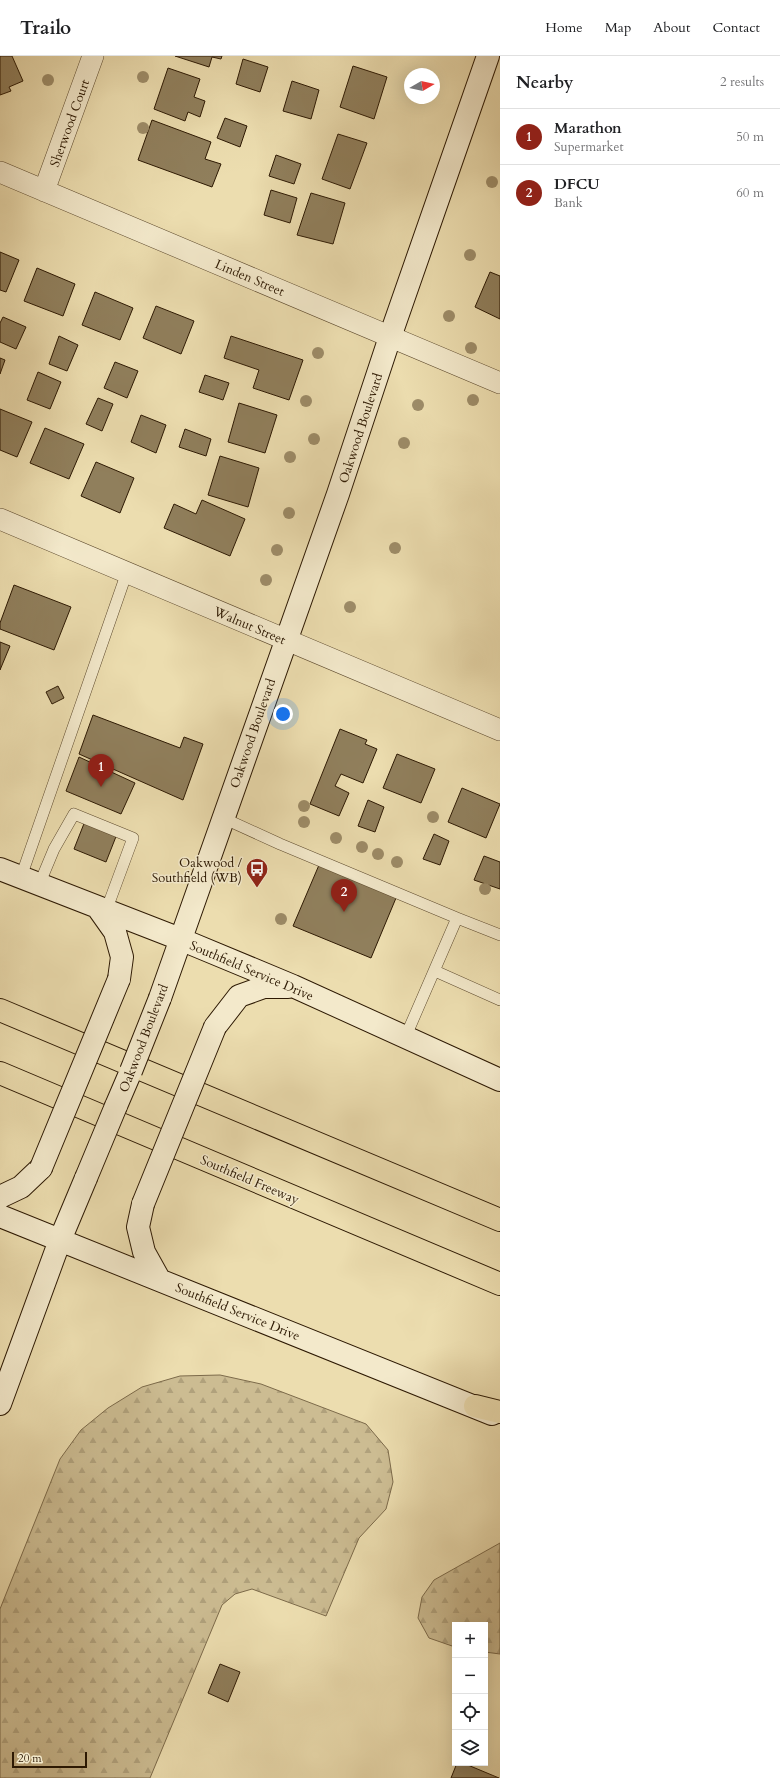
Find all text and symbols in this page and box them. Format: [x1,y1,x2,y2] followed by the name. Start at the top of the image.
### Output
[20,15,71,41] text: Trailo
[545,18,583,37] text: Home
[605,18,631,37] text: Map
[653,18,690,37] text: About
[712,18,760,37] text: Contact
[404,68,440,104] north arrow
[516,71,573,94] text: Nearby
[720,73,764,91] text: 2 results
[46,77,94,170] street label: Sherwood Court
[554,118,622,138] text: Marathon
[526,128,532,146] text: 1
[736,128,764,146] text: 50 m
[554,138,624,156] text: Supermarket
[554,174,600,194] text: DFCU
[526,184,532,202] text: 2
[736,184,764,202] text: 60 m
[554,194,583,212] text: Bank
[212,255,287,301] street label: Linden Street
[335,371,387,486] street label: Oakwood Boulevard
[210,602,288,649] street label: Walnut Street
[226,676,280,791] street label: Oakwood Boulevard
[273,704,293,724] your location
[88,754,114,787] pin: 1
[152,854,243,887] place label: Oakwood / Southfield (WB)
[244,856,270,889] bus stop icon: Oakwood / Southfield (WB)
[331,879,357,912] pin: 2
[187,937,316,1005] street label: Southfield Service Drive
[115,981,173,1095] street label: Oakwood Boulevard
[197,1151,302,1209] street label: Southfield Freeway
[173,1279,303,1345] street label: Southfield Service Drive
[452,1622,488,1766] map controls
[452,1622,488,1658] button: +
[452,1658,488,1694] button: −
[452,1694,488,1730] button: locate
[452,1730,488,1766] button: layers
[12,1750,87,1769] scale bar
[18,1751,42,1766] text: 20 m

